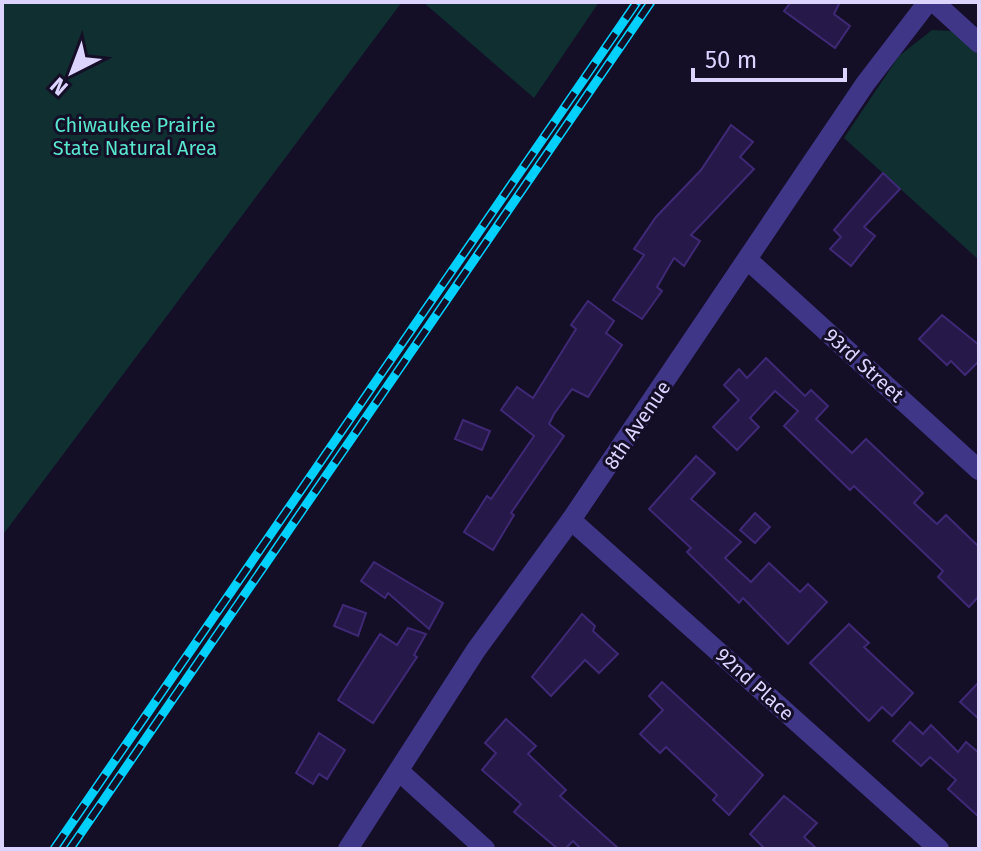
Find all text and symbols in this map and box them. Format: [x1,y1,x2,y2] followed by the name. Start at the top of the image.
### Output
[32,32,112,112] north arrow
[693,32,845,82] scale bar
[705,46,757,74] text: 50 m
[44,72,73,101] text: N
[53,113,217,160] park label: Chiwaukee Prairie State Natural Area
[819,323,909,407] street label: 93rd Street
[599,376,675,474] street label: 8th Avenue
[711,643,799,725] street label: 92nd Place

